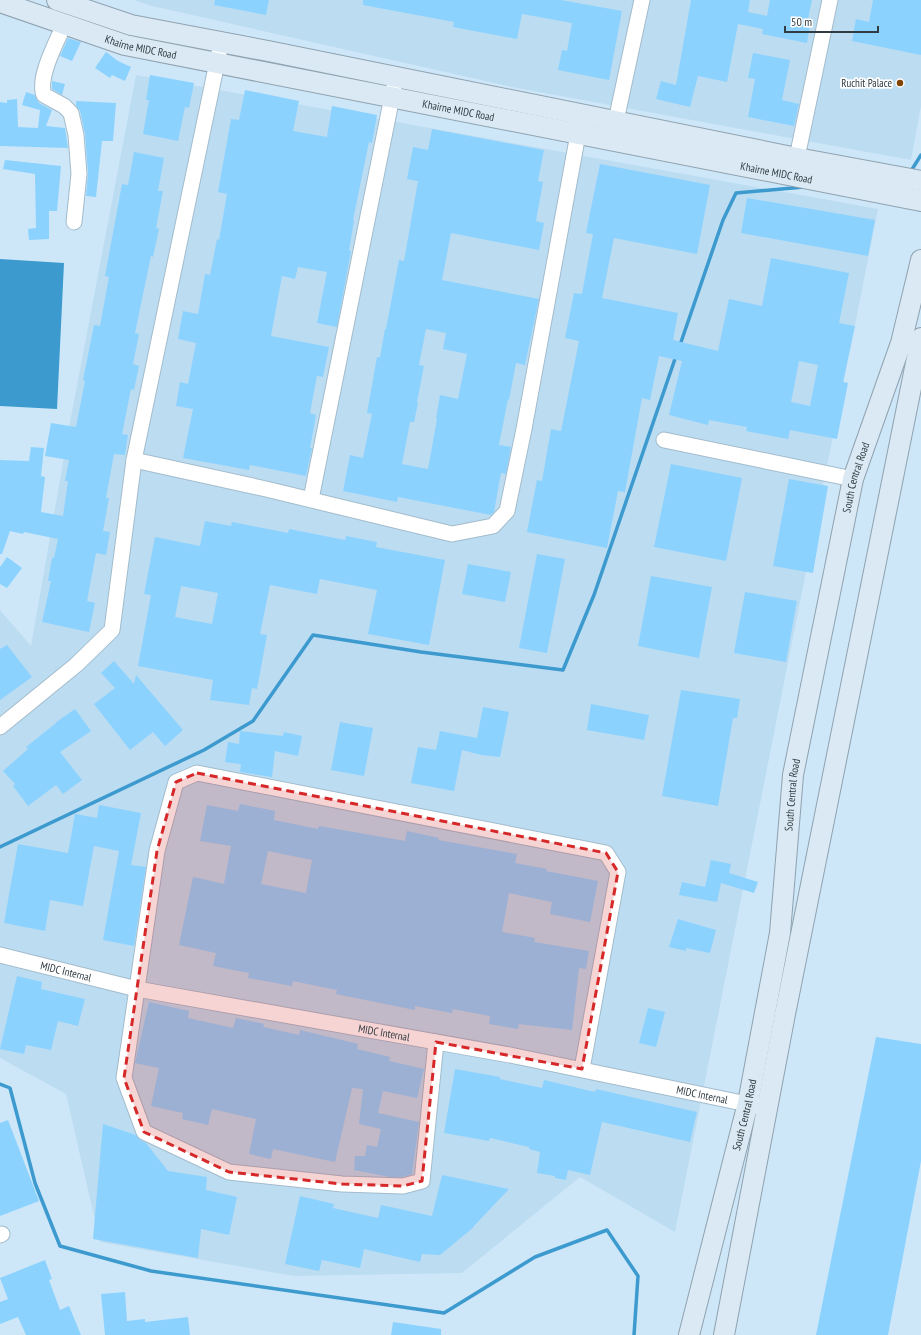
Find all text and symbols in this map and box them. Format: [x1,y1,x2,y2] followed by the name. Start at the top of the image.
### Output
[785,8,878,34] scale bar
[791,14,812,29] text: 50 m
[103,32,178,62] street label: Khairne MIDC Road
[841,76,892,90] place label: Ruchit Palace
[895,78,905,88] marker: Ruchit Palace
[421,96,496,124] street label: Khairne MIDC Road
[739,159,814,187] street label: Khairne MIDC Road
[839,440,872,514] street label: South Central Road
[781,757,803,832] street label: South Central Road
[39,958,93,985] street label: MIDC Internal
[357,1021,411,1044] street label: MIDC Internal
[729,1078,759,1152] street label: South Central Road
[675,1083,729,1107] street label: MIDC Internal

